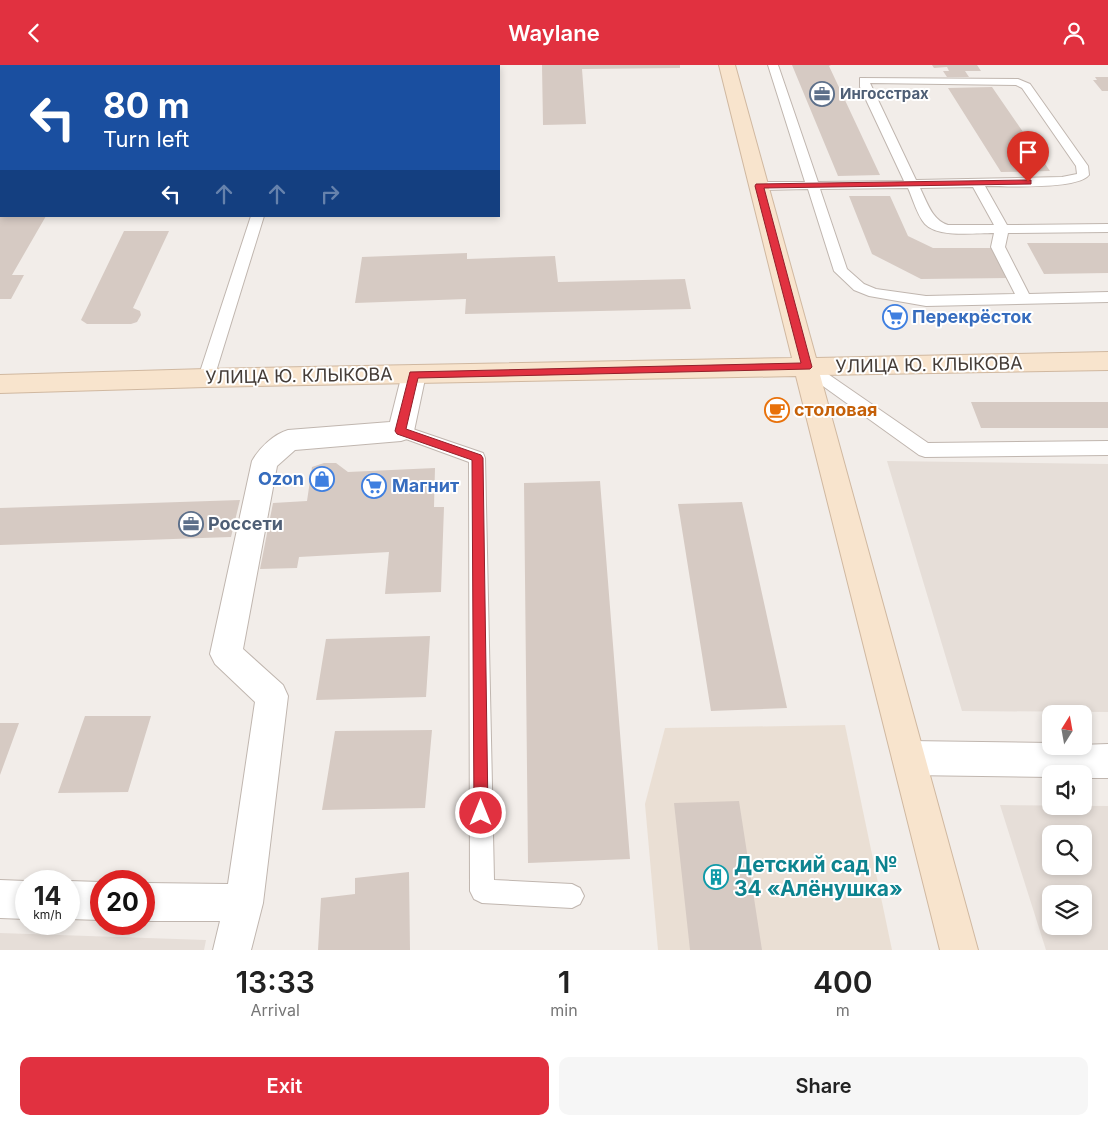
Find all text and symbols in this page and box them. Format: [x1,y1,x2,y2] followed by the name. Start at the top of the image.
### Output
[20,19,48,47] icon: back
[1060,19,1088,47] icon: person
[508,20,600,46] text: Waylane
[809,81,835,107] office icon: Ингосстрах
[103,84,190,126] text: 80 m
[840,84,929,103] place label: Ингосстрах
[20,85,85,150] icon: left
[103,126,189,152] text: Turn left
[1007,131,1049,182] pin
[1014,138,1042,166] icon: arrive
[157,180,185,208] icon: left
[210,180,238,208] icon: ahead
[263,180,291,208] icon: ahead
[316,180,344,208] icon: right
[882,304,908,330] supermarket icon: Перекрёсток
[912,306,1032,327] place label: Перекрёсток
[835,352,1023,377] street label: УЛИЦА Ю. КЛЫКОВА
[205,363,393,388] street label: УЛИЦА Ю. КЛЫКОВА
[764,397,790,423] cafe icon: столовая
[794,399,878,420] place label: столовая
[309,466,335,492] shop icon: Ozon
[258,468,304,489] place label: Ozon
[361,473,387,499] supermarket icon: Магнит
[392,475,459,496] place label: Магнит
[178,511,204,537] office icon: Россети
[208,513,283,534] place label: Россети
[1042,705,1092,755] north arrow
[1042,705,1092,935] map controls
[1042,765,1092,815] button: sound
[454,786,506,838] position arrow
[1042,825,1092,875] button: search
[734,852,903,901] place label: Детский сад № 34 «Алёнушка»
[703,864,729,890] building icon: Детский сад № 34 «Алёнушка»
[90,870,155,935] speed limit sign: 20
[34,881,61,911] text: 14
[1042,885,1092,935] button: layers
[33,907,62,922] text: km/h
[235,964,315,1000] text: 13:33
[558,964,570,1000] text: 1
[813,964,873,1000] text: 400
[251,1000,300,1020] text: Arrival
[550,1000,578,1020] text: min
[836,1000,850,1020] text: m
[20,1057,549,1115] button: Exit
[559,1057,1088,1115] button: Share

